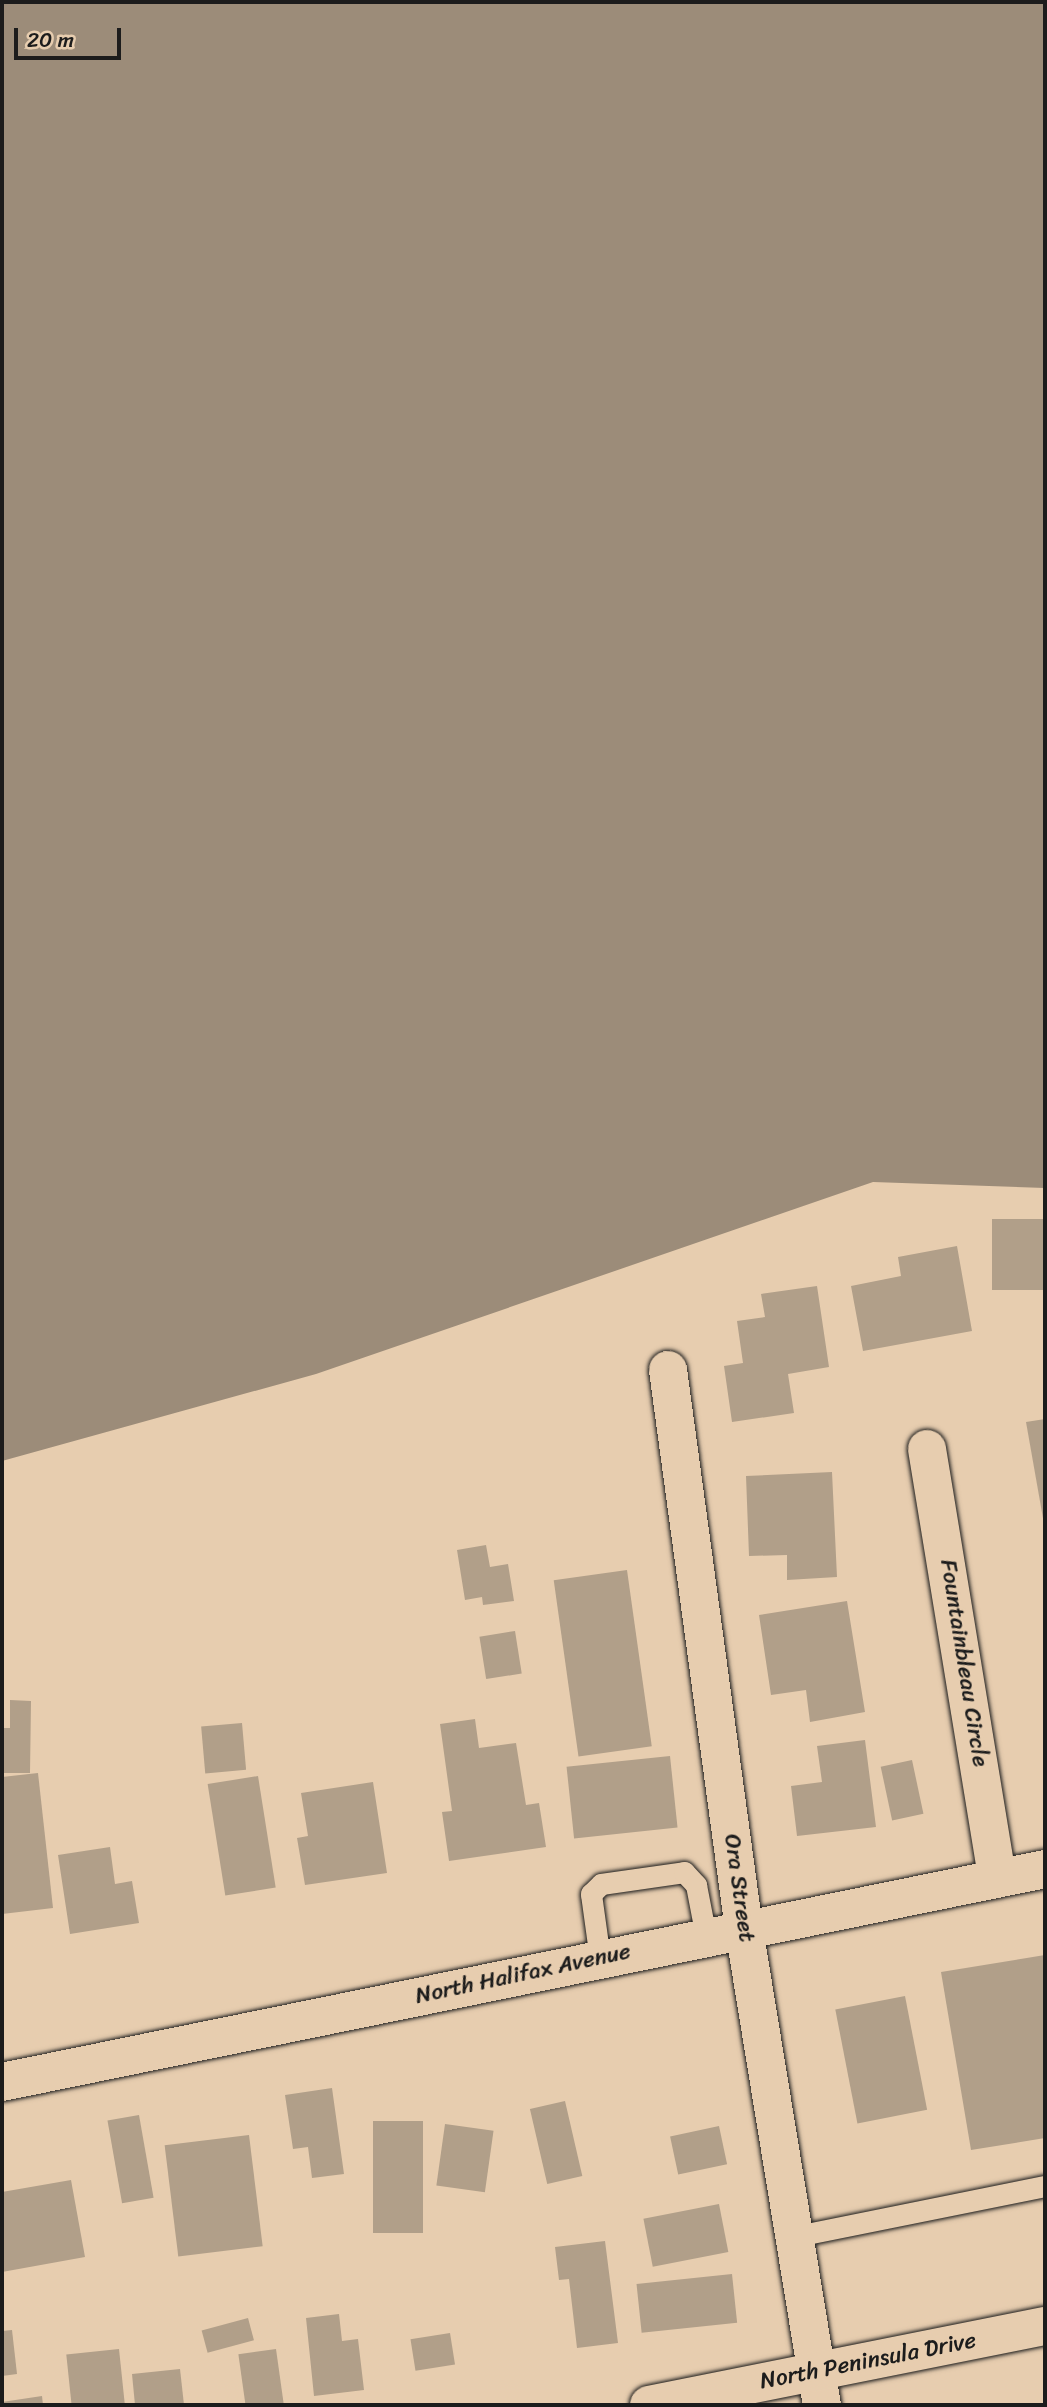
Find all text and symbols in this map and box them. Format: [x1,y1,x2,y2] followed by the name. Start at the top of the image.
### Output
[18,14,124,58] scale bar
[27,21,74,59] text: 20 m
[934,1557,994,1769] street label: Fountainbleau Circle
[718,1832,760,1944] street label: Ora Street
[413,1938,633,2010] street label: North Halifax Avenue
[757,2326,979,2396] street label: North Peninsula Drive

